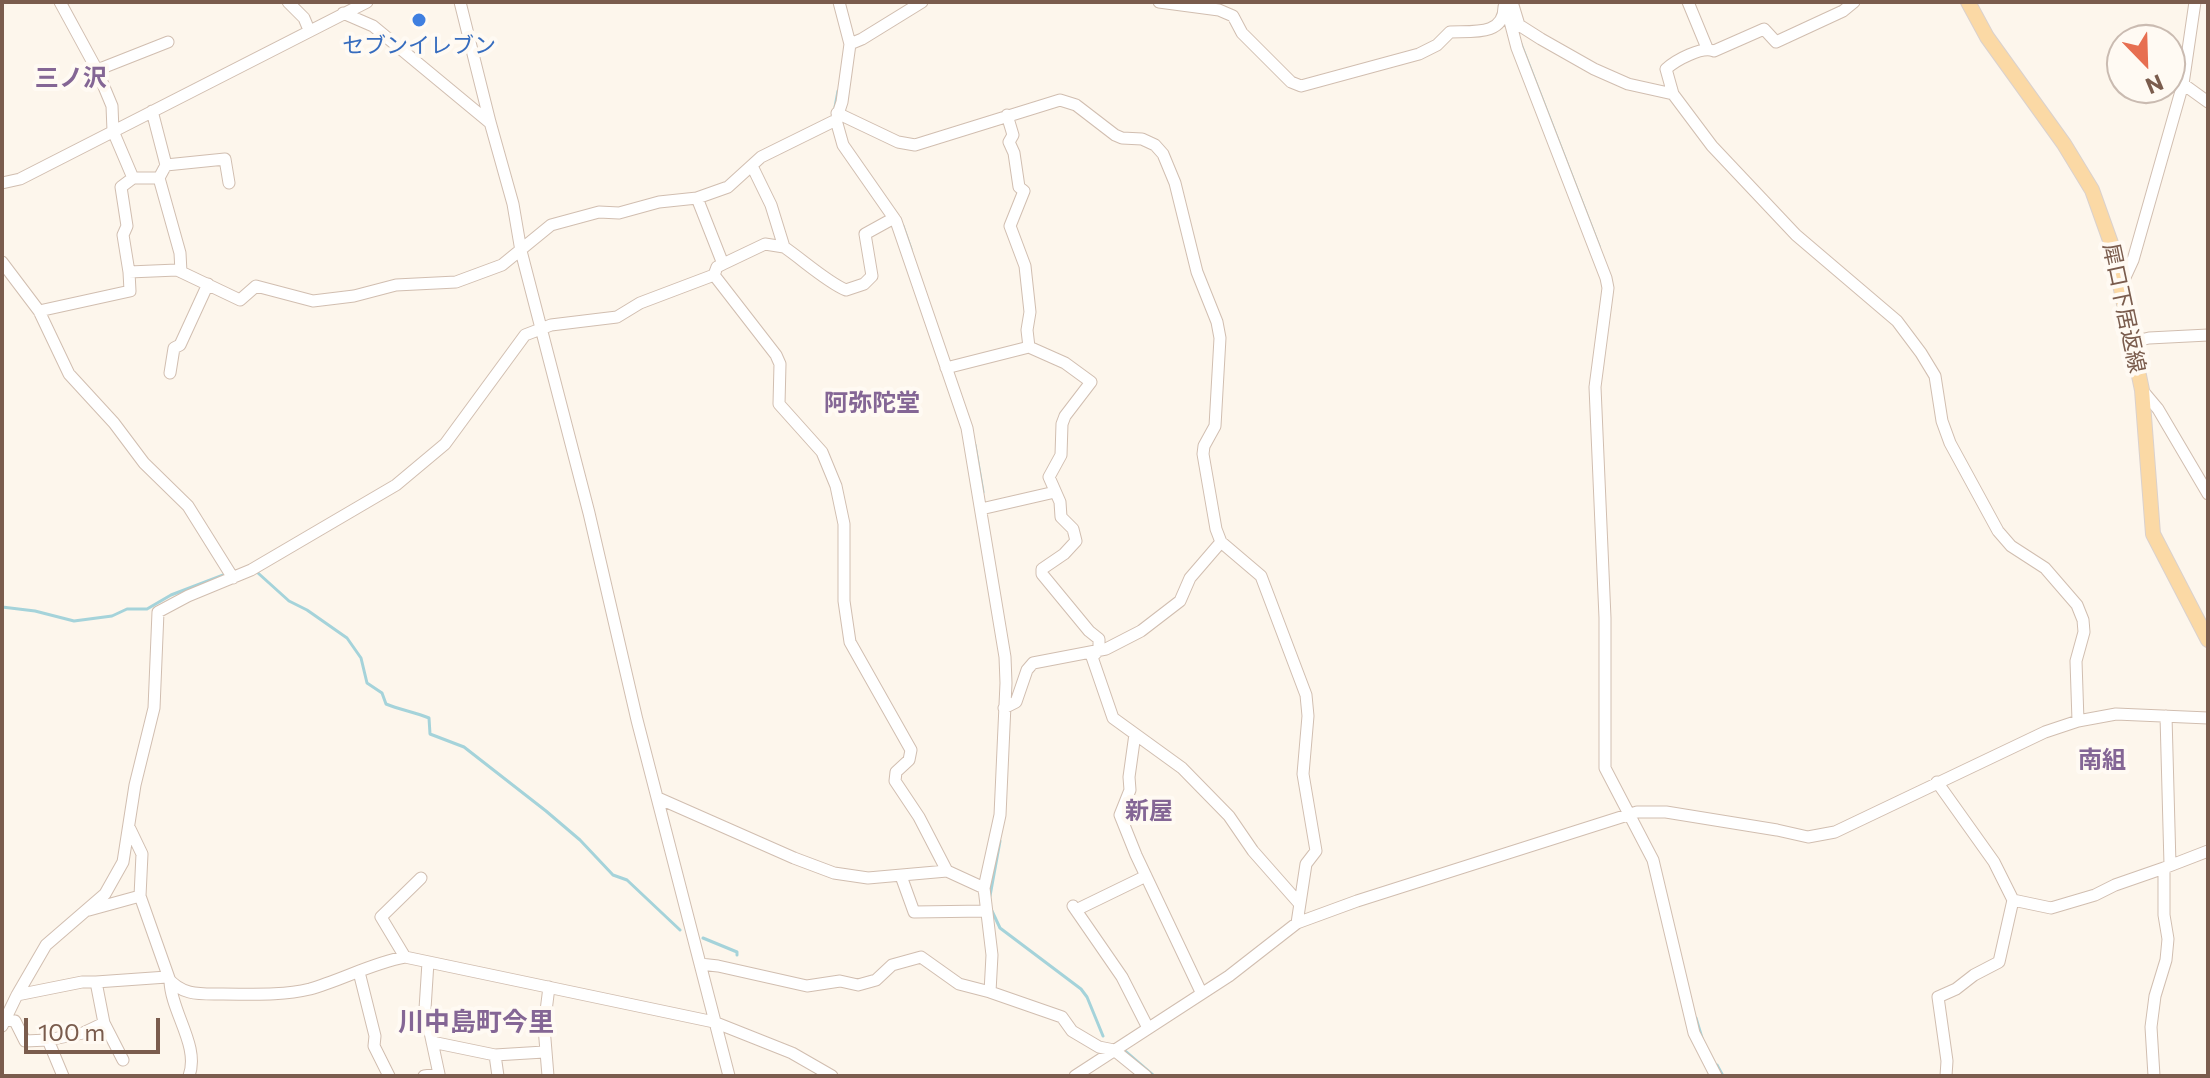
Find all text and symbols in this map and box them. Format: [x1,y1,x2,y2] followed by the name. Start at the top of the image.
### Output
[410,11,428,29] marker: セブンイレブン
[2106,24,2186,104] north arrow
[342,33,496,59] place label: セブンイレブン
[35,64,107,92] district label: 三ノ沢
[2142,69,2168,100] text: N
[2097,241,2151,375] street label: 犀口下居返線
[824,389,920,417] district label: 阿弥陀堂
[2078,746,2126,774] district label: 南組
[1125,797,1173,825] district label: 新屋
[28,1002,164,1052] scale bar
[398,1006,554,1038] district label: 川中島町今里
[38,1017,105,1046] text: 100 m

